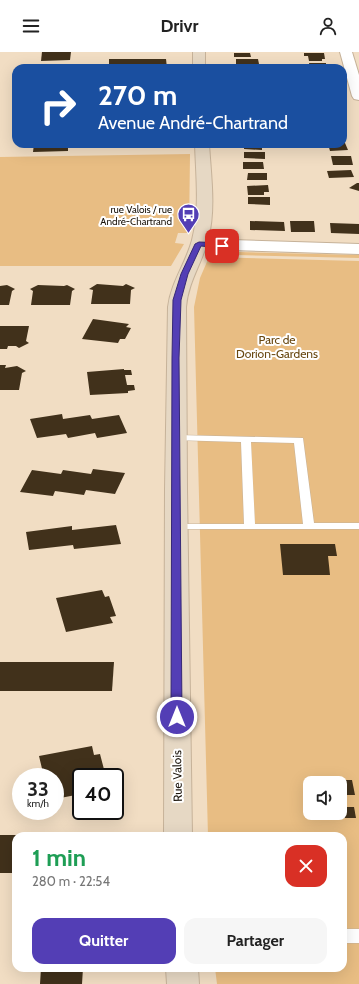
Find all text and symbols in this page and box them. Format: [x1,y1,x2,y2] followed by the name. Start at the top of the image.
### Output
[20,15,42,37] icon: menu
[161,15,198,37] text: Drivr
[317,15,339,37] icon: person
[98,78,177,112] text: 270 m
[32,80,84,132] icon: right
[98,112,288,134] text: Avenue André-Chartrand
[175,202,201,235] bus stop icon: rue Valois / rue André-Chartrand
[100,203,172,228] place label: rue Valois / rue André-Chartrand
[205,229,239,263] pin
[211,235,233,257] icon: arrive
[236,332,318,361] park label: Parc de Dorion-Gardens
[156,696,198,738] position arrow
[169,750,185,802] street label: Rue Valois
[72,768,124,820] speed limit sign: 40
[303,776,347,820] map controls
[303,776,347,820] button: sound
[27,777,49,801] text: 33
[27,797,49,810] text: km/h
[32,843,86,872] text: 1 min
[285,845,327,887] button: close
[32,873,110,889] text: 280 m · 22:54
[32,918,176,964] button: Quitter
[184,918,327,964] button: Partager

